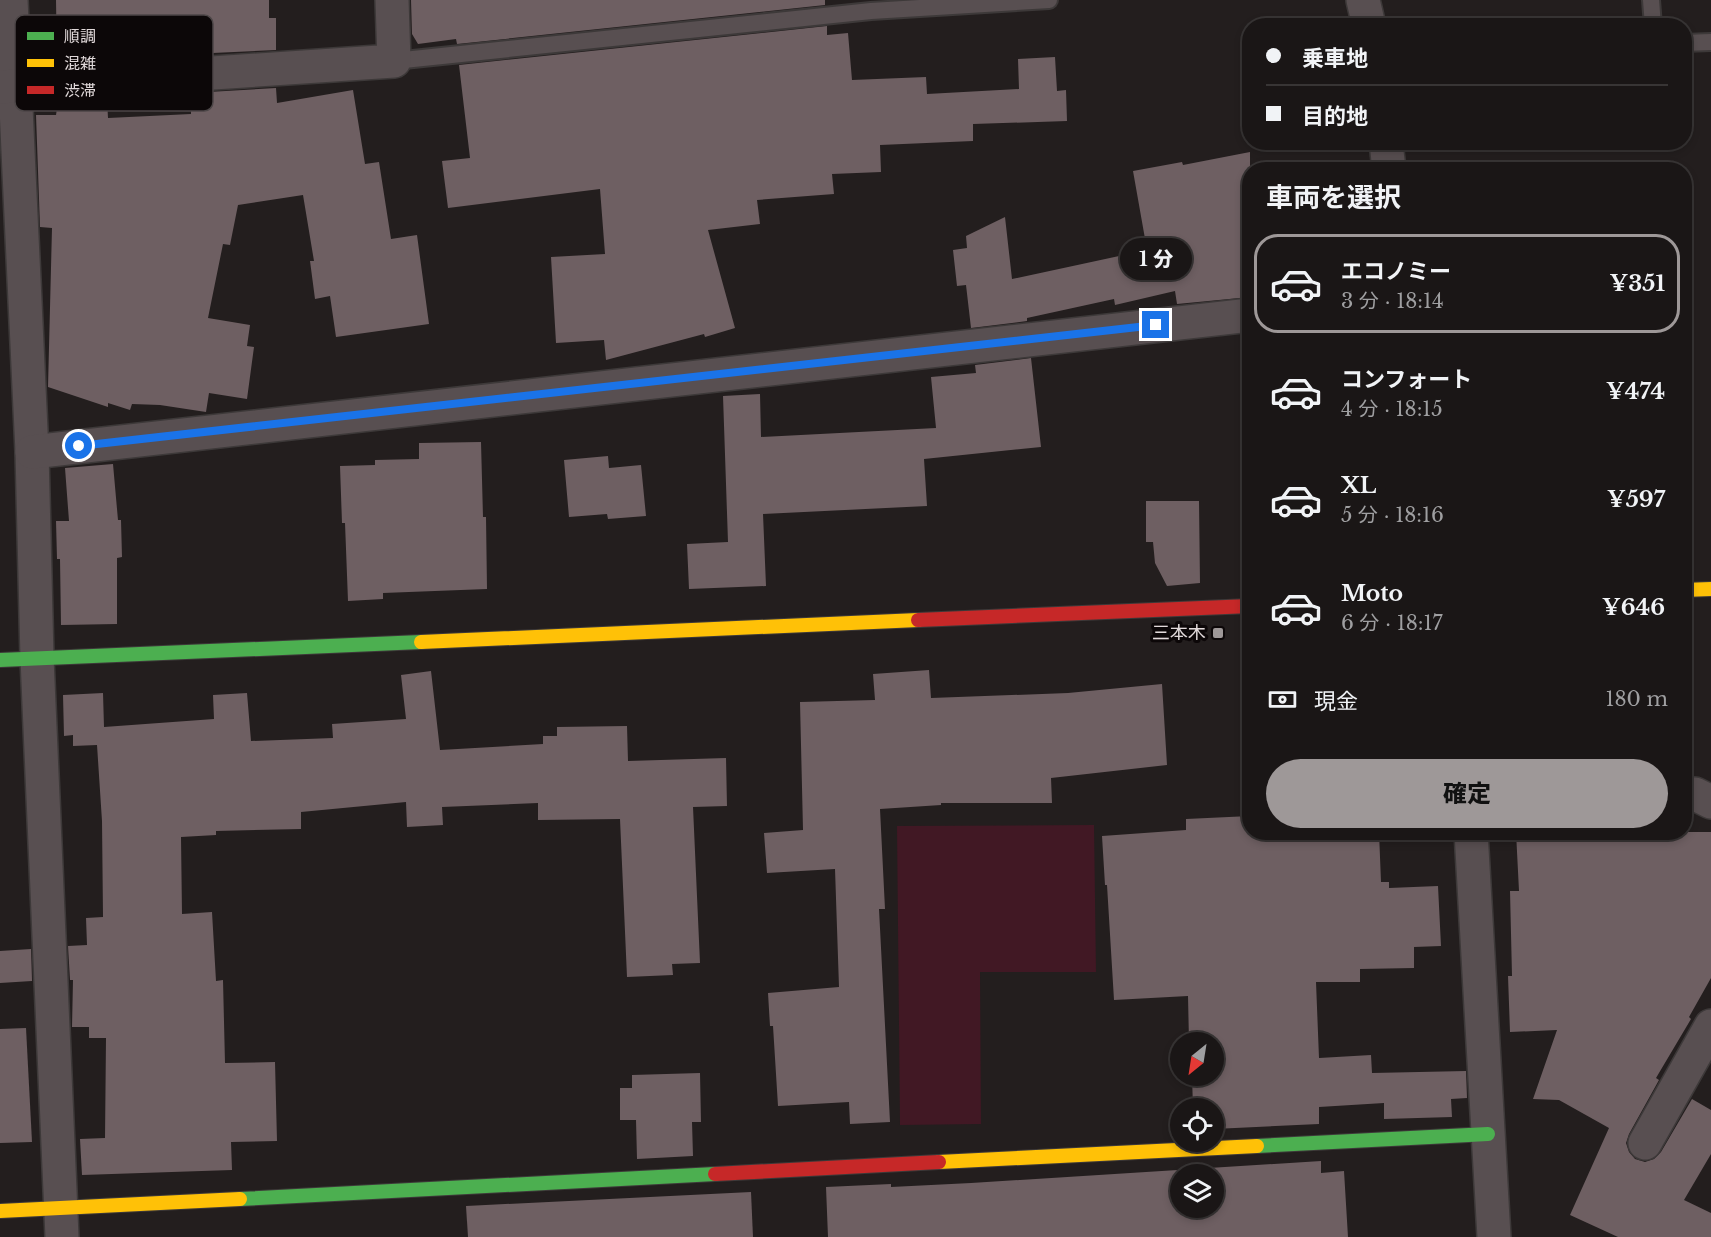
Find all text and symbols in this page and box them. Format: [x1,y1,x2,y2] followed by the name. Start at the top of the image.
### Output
[15,15,213,111] legend
[64,26,96,46] text: 順調
[1302,45,1368,72] text: 乗車地
[64,53,96,73] text: 混雑
[64,80,96,100] text: 渋滞
[1302,103,1368,130] text: 目的地
[1266,181,1401,214] text: 車両を選択
[1120,238,1192,280] callout: 1 分
[1139,247,1173,271] text: 1 分
[1269,257,1323,311] icon: car
[1341,258,1451,285] text: エコノミー
[1610,270,1665,297] text: ¥351
[1341,289,1444,313] text: 3 分 · 18:14
[1142,311,1169,338] route end
[1269,365,1323,419] icon: car
[1341,366,1472,393] text: コンフォート
[1606,378,1665,405] text: ¥474
[1341,397,1443,421] text: 4 分 · 18:15
[65,432,92,459] route start
[1341,472,1376,499] text: XL
[1269,473,1323,527] icon: car
[1607,486,1665,513] text: ¥597
[1341,503,1444,527] text: 5 分 · 18:16
[1341,580,1403,607] text: Moto
[1269,581,1323,635] icon: car
[1602,594,1665,621] text: ¥646
[1341,611,1442,635] text: 6 分 · 18:17
[1152,622,1206,644] place label: 三本木
[1211,626,1225,640] marker: 三本木
[1266,683,1299,716] icon: cash
[1605,687,1668,711] text: 180 m
[1314,688,1358,715] text: 現金
[1266,759,1668,828] button: 確定
[1170,1032,1224,1086] north arrow
[1170,1032,1224,1218] map controls
[1170,1098,1224,1152] button: locate
[1170,1164,1224,1218] button: layers

